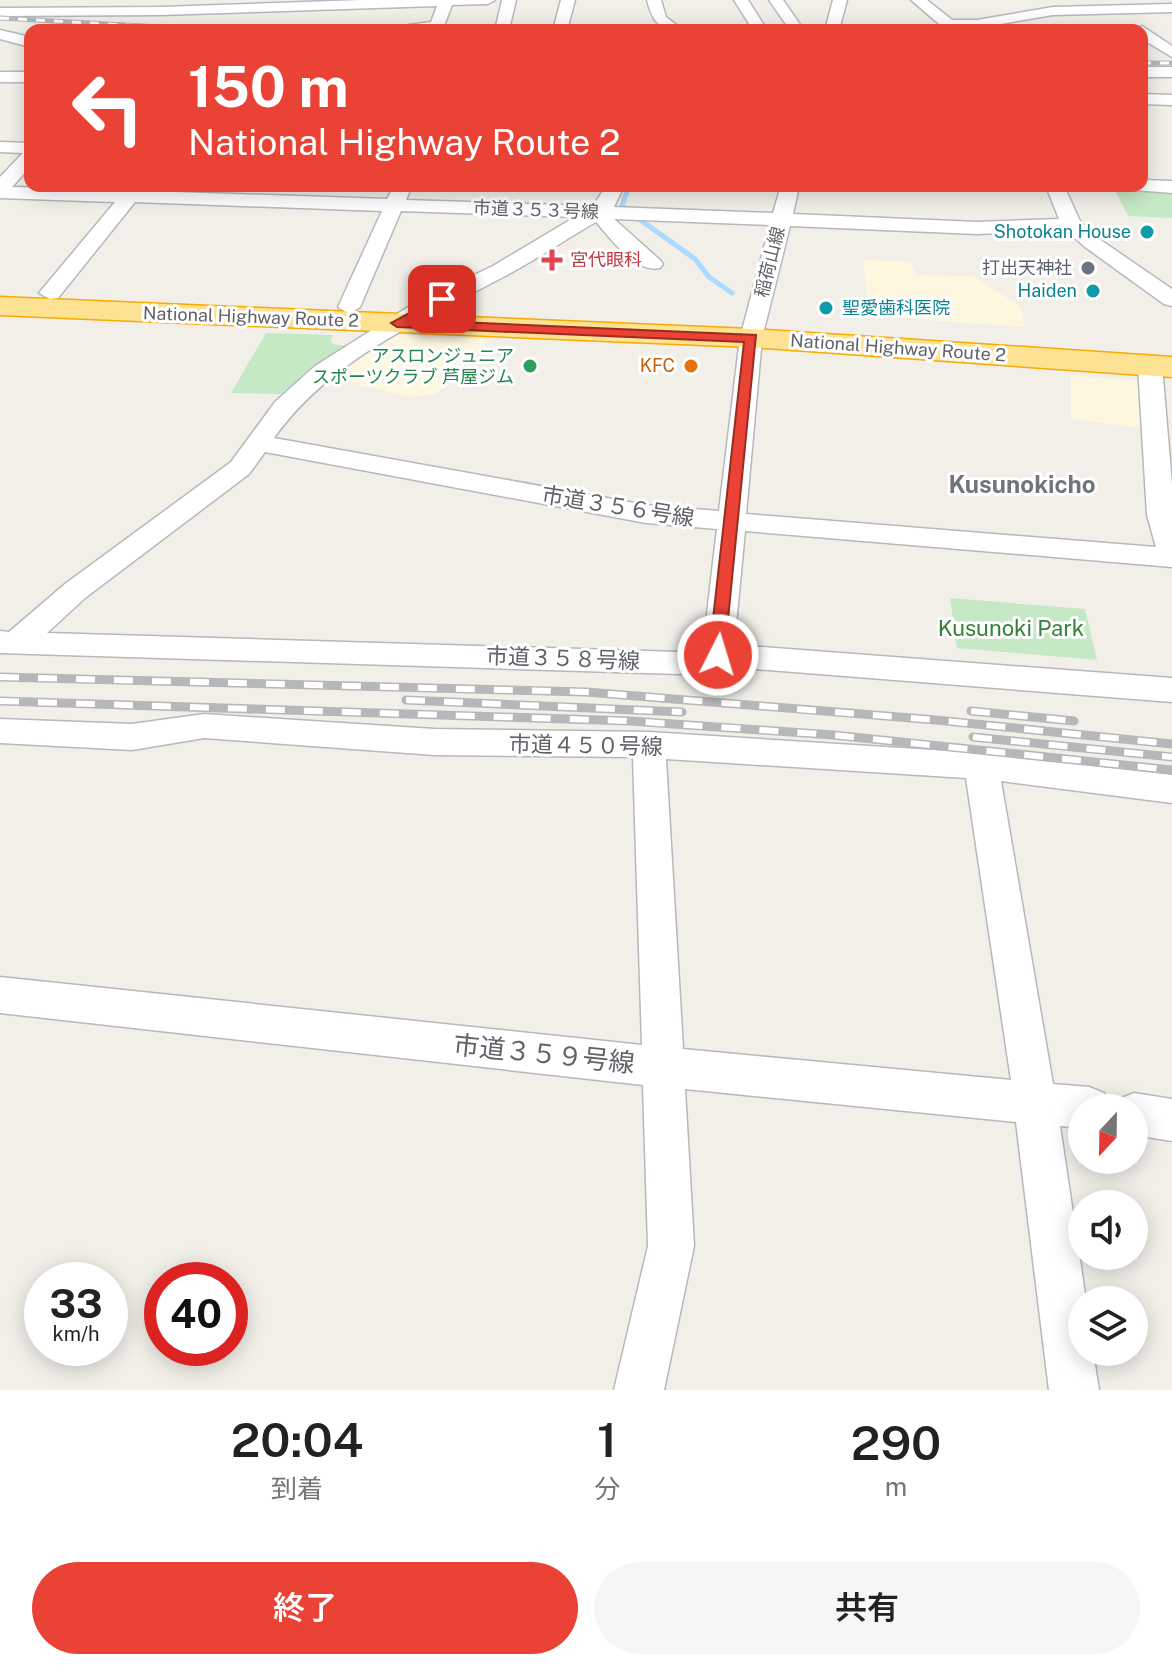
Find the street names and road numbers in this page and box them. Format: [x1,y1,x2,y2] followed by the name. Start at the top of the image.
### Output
[473,197,599,222] street label: 市道３５３号線
[751,224,788,299] street label: 稲荷山線
[143,302,359,331] street label: National Highway Route 2
[789,329,1007,366] street label: National Highway Route 2
[540,481,696,531] street label: 市道３５６号線
[486,642,640,674] street label: 市道３５８号線
[509,731,663,759] street label: 市道４５０号線
[452,1029,636,1078] street label: 市道３５９号線

